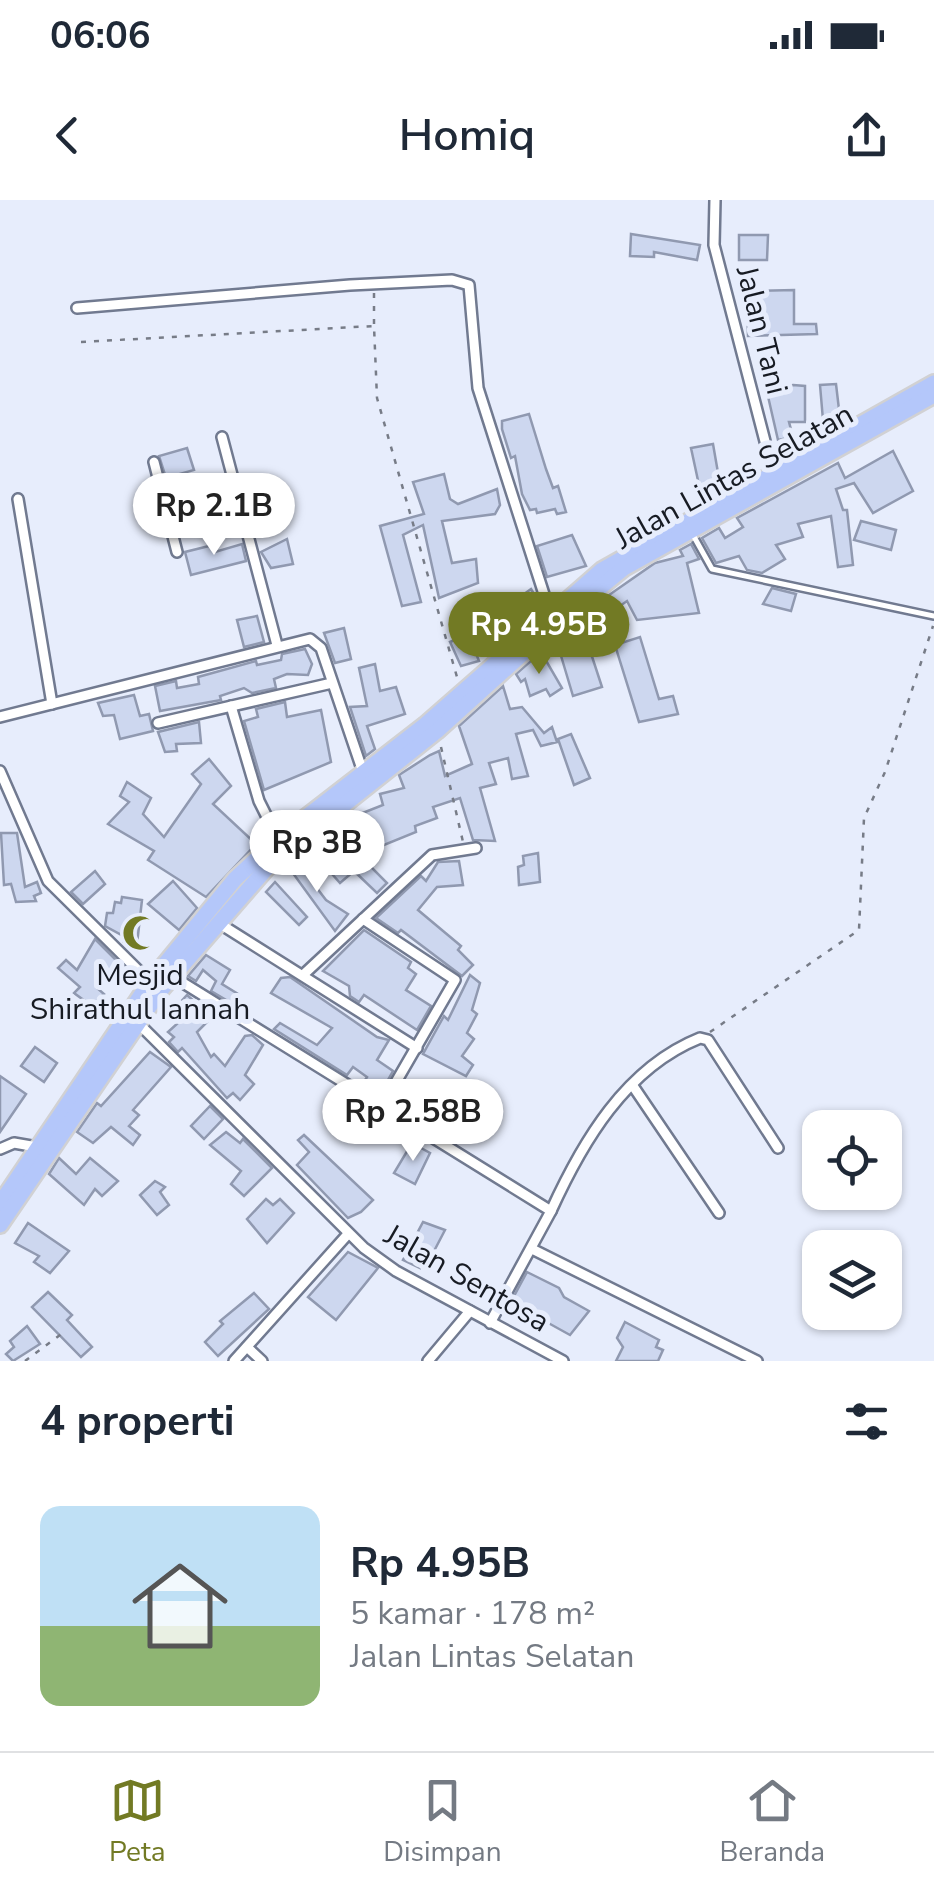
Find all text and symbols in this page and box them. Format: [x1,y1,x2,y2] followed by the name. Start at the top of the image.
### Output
[50,10,151,61] text: 06:06
[399,105,535,166] text: Homiq
[40,108,95,163] icon: back
[839,108,894,163] icon: share
[726,261,797,399] street label: Jalan Tani
[607,394,861,559] street label: Jalan Lintas Selatan
[122,473,306,558] pin: Rp 2.1B
[155,484,273,527] text: Rp 2.1B
[436,592,642,677] pin: Rp 4.95B
[470,603,608,646] text: Rp 4.95B
[247,810,387,895] pin: Rp 3B
[271,821,363,864] text: Rp 3B
[121,914,159,952] mosque icon: Mesjid Shirathul Iannah
[30,955,250,1030] place label: Mesjid Shirathul Iannah
[310,1079,516,1164] pin: Rp 2.58B
[344,1090,482,1133] text: Rp 2.58B
[802,1110,902,1330] map controls
[802,1110,902,1210] button: locate
[376,1214,557,1342] street label: Jalan Sentosa
[802,1230,902,1330] button: layers
[40,1393,235,1450] text: 4 properti
[839,1394,894,1449] icon: filters
[350,1535,530,1592] text: Rp 4.95B
[120,1546,240,1666] icon: home
[350,1592,595,1635] text: 5 kamar · 178 m²
[350,1635,634,1678] text: Jalan Lintas Selatan
[109,1773,166,1871] tab: Peta
[383,1773,502,1871] tab: Disimpan
[719,1773,825,1871] tab: Beranda

